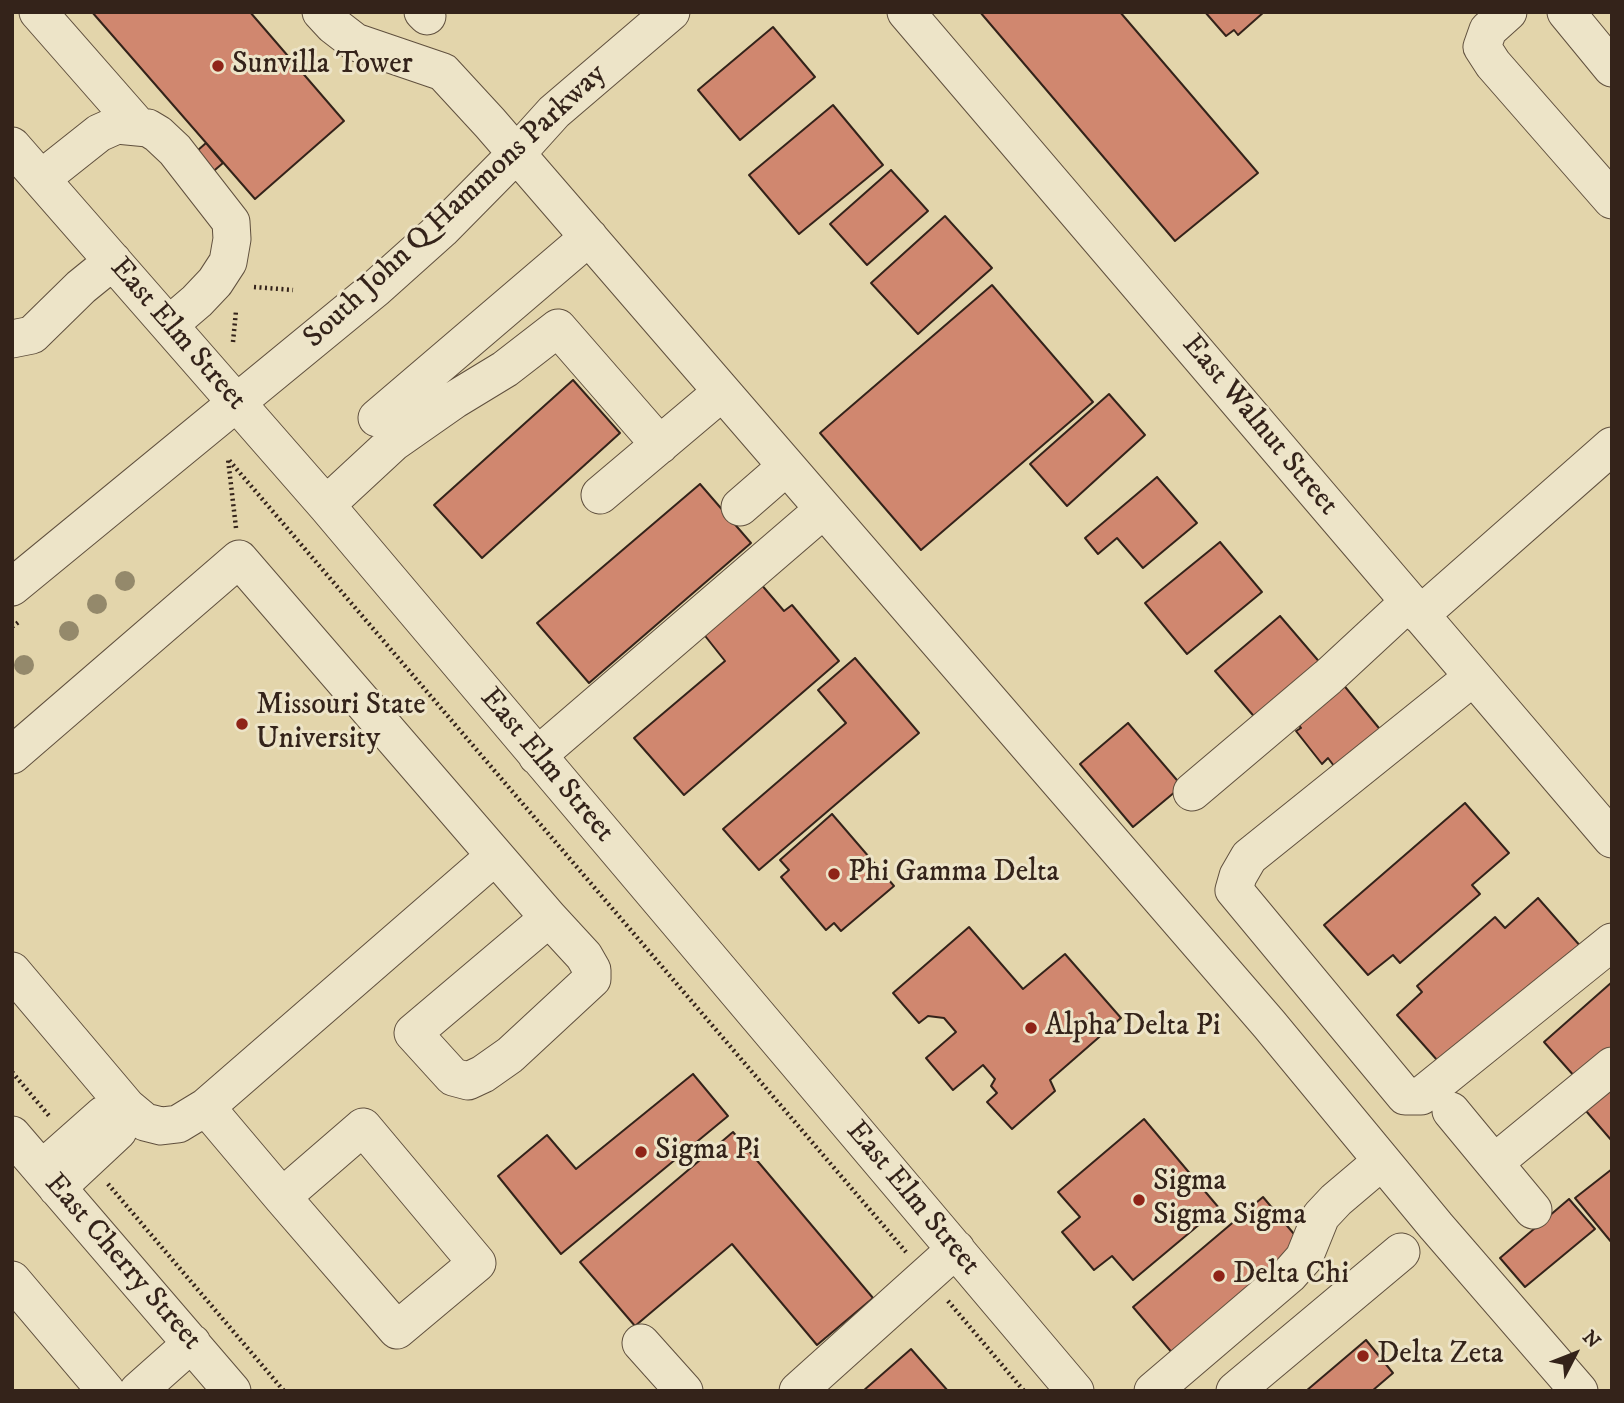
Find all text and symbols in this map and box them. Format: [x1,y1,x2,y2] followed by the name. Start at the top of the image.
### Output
[232,48,413,84] place label: Sunvilla Tower
[297,57,615,357] street label: South John Q Hammons Parkway
[210,58,226,74] marker: Sunvilla Tower
[101,251,253,419] street label: East Elm Street
[1173,328,1345,524] street label: East Walnut Street
[471,682,621,850] street label: East Elm Street
[256,689,426,760] place label: Missouri State University
[234,716,250,732] marker: Missouri State University
[848,856,1059,892] place label: Phi Gamma Delta
[826,866,842,882] marker: Phi Gamma Delta
[1045,1010,1221,1046] place label: Alpha Delta Pi
[1023,1020,1039,1036] marker: Alpha Delta Pi
[837,1115,987,1283] street label: East Elm Street
[655,1134,760,1170] place label: Sigma Pi
[633,1144,649,1160] marker: Sigma Pi
[1153,1165,1306,1236] place label: Sigma Sigma Sigma
[36,1167,208,1359] street label: East Cherry Street
[1131,1192,1147,1208] marker: Sigma Sigma Sigma
[1233,1258,1349,1294] place label: Delta Chi
[1211,1268,1227,1284] marker: Delta Chi
[1540,1319,1610,1389] north arrow
[1577,1326,1605,1353] text: N
[1377,1338,1504,1374] place label: Delta Zeta
[1355,1348,1371,1364] marker: Delta Zeta

